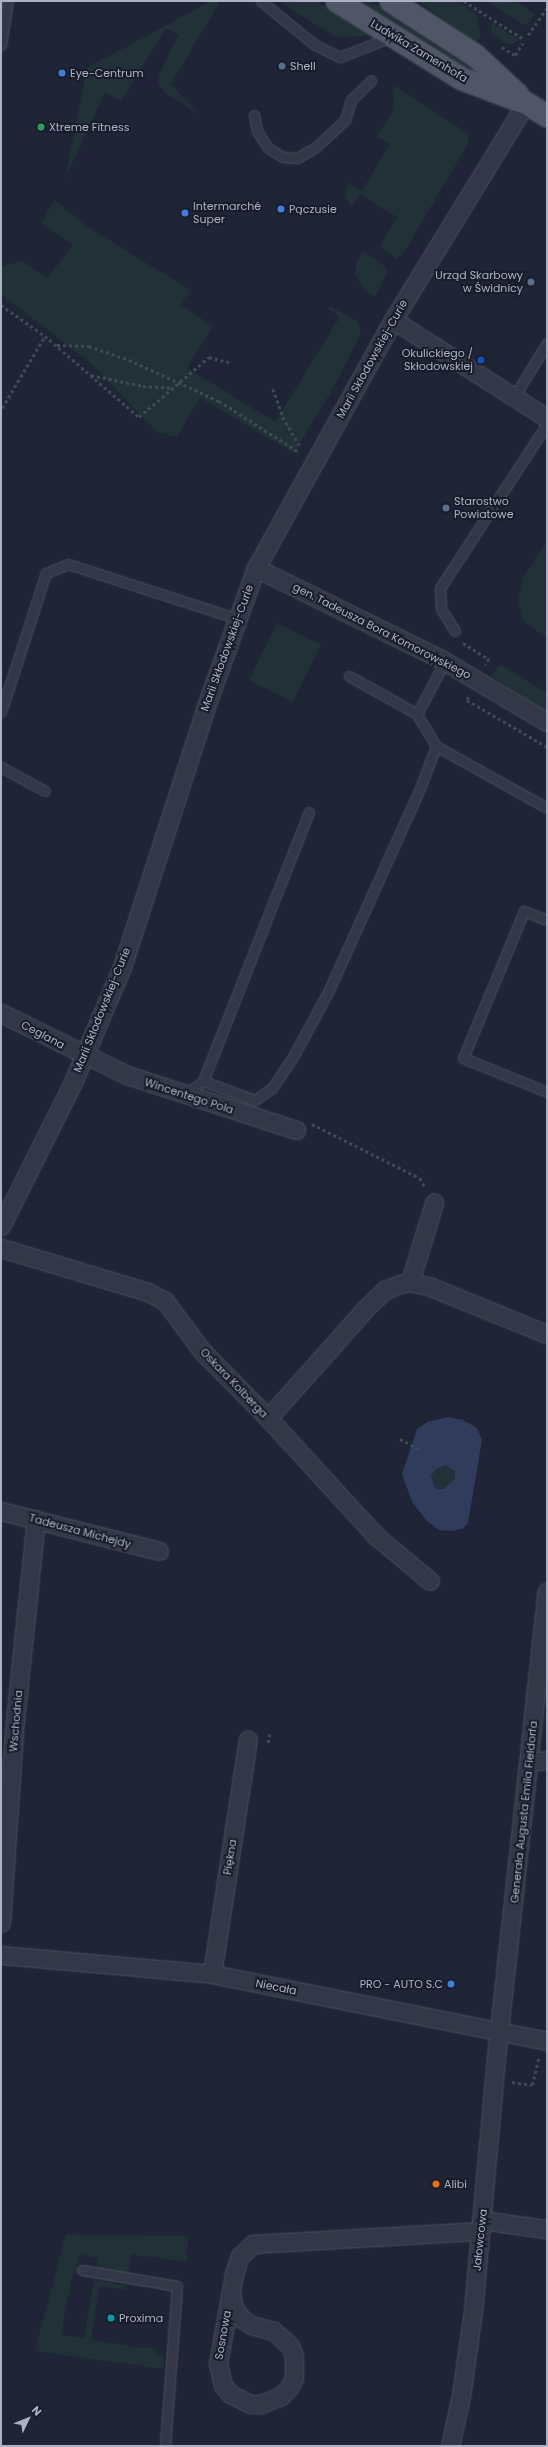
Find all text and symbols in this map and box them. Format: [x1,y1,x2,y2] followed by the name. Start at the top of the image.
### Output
[368,17,470,85] street label: Ludwika Zamenhofa
[290,59,316,73] place label: Shell
[277,61,287,71] marker: Shell
[70,66,144,80] place label: Eye-Centrum
[57,68,67,78] marker: Eye-Centrum
[49,120,129,134] place label: Xtreme Fitness
[36,122,46,132] marker: Xtreme Fitness
[193,200,261,226] place label: Intermarché Super
[289,202,337,216] place label: Pączusie
[276,204,286,214] marker: Pączusie
[180,208,190,218] marker: Intermarché Super
[435,269,523,295] place label: Urząd Skarbowy w Świdnicy
[526,277,536,287] marker: Urząd Skarbowy w Świdnicy
[334,297,410,421] street label: Marii Skłodowskiej-Curie
[402,347,473,373] place label: Okulickiego / Skłodowskiej
[476,355,486,365] marker: Okulickiego / Skłodowskiej
[454,495,513,521] place label: Starostwo Powiatowe
[441,503,451,513] marker: Starostwo Powiatowe
[291,580,473,682] street label: gen. Tadeusza Bora Komorowskiego
[198,583,256,713] street label: Marii Skłodowskiej-Curie
[71,946,133,1074] street label: Marii Skłodowskiej-Curie
[19,1018,67,1052] street label: Ceglana
[143,1075,235,1117] street label: Wincentego Pola
[197,1345,271,1421] street label: Oskara Kolberga
[28,1511,132,1551] street label: Tadeusza Michejdy
[7,1690,25,1752] street label: Wschodnia
[508,1720,540,1904] street label: Generała Augusta Emila Fieldorfa
[221,1838,239,1876] street label: Piękna
[254,1977,298,1997] street label: Niecała
[360,1977,443,1991] place label: PRO - AUTO S.C
[446,1979,456,1989] marker: PRO - AUTO S.C
[444,2177,467,2191] place label: Alibi
[431,2179,441,2189] marker: Alibi
[470,2208,490,2272] street label: Jałowcowa
[212,2309,234,2361] street label: Sosnowa
[119,2311,163,2325] place label: Proxima
[106,2313,116,2323] marker: Proxima
[8,2399,48,2439] north arrow
[28,2402,45,2419] text: N

